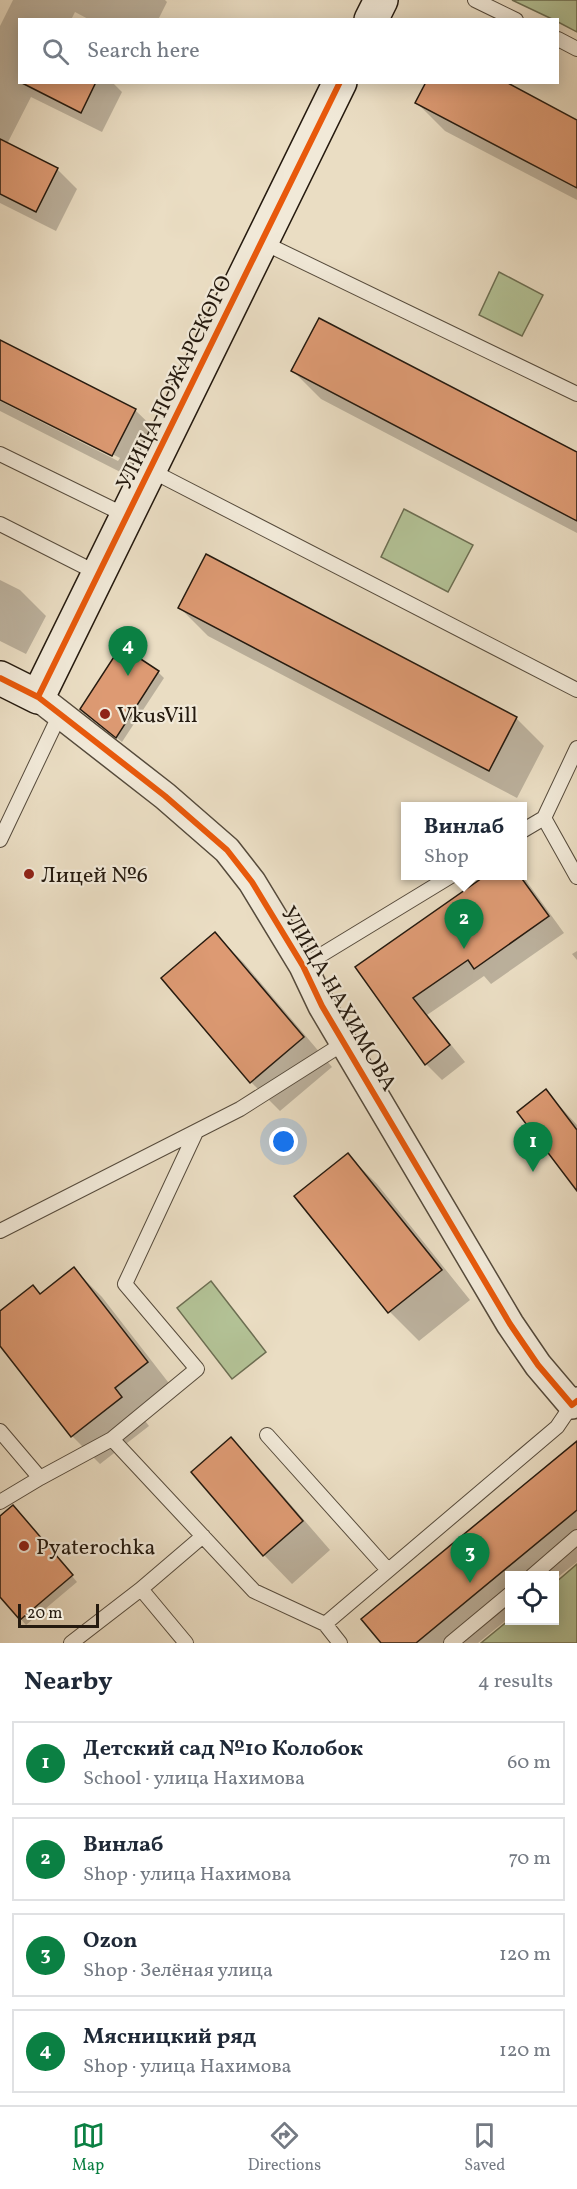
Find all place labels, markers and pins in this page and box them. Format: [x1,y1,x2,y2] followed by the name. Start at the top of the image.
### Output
[108,626,148,676] pin: 4
[117,701,197,732] place label: VkusVill
[98,707,112,721] marker: VkusVill
[41,861,148,892] place label: Лицей №6
[22,867,36,881] marker: Лицей №6
[444,900,484,949] pin: 2
[514,1122,552,1172] pin: 1
[36,1533,156,1564] place label: Pyaterochka
[450,1534,490,1583] pin: 3
[17,1539,31,1553] marker: Pyaterochka

